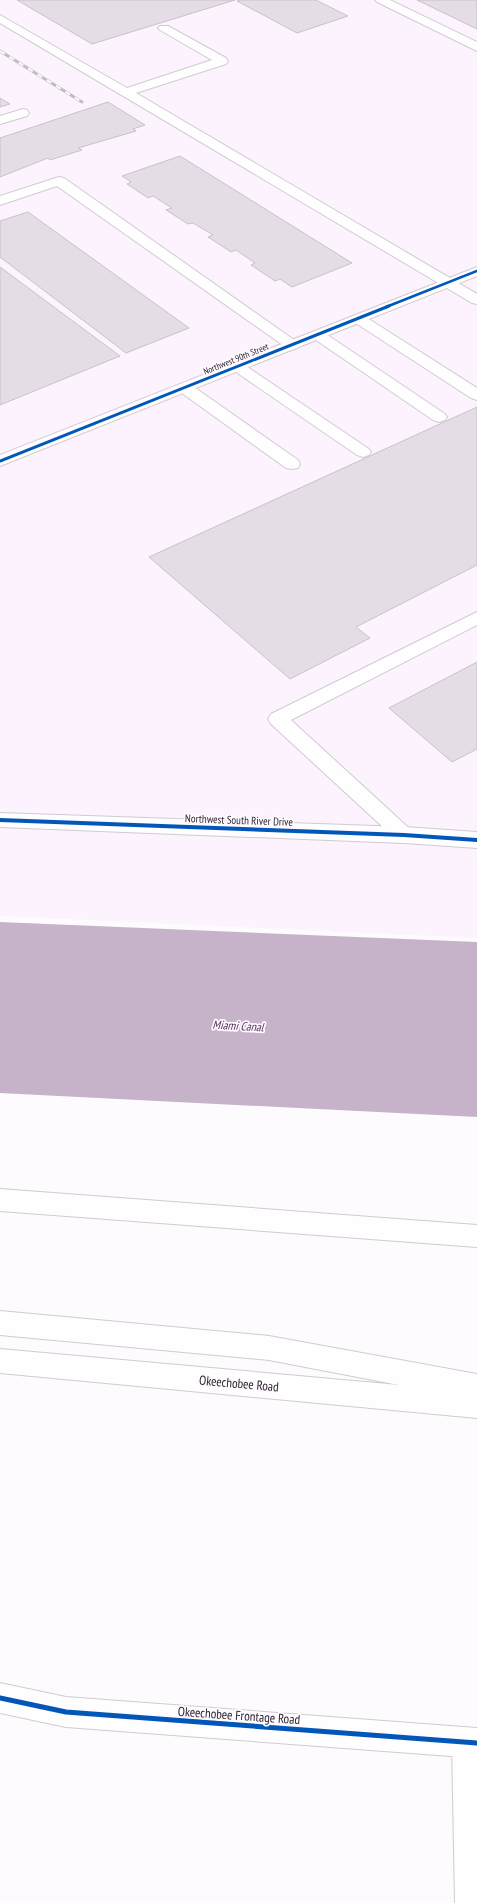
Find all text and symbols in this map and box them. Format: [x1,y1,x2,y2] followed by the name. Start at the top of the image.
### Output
[202,340,270,377] street label: Northwest 90th Street
[185,811,294,829] street label: Northwest South River Drive
[212,1017,265,1034] water label: Miami Canal
[198,1372,279,1395] street label: Okeechobee Road
[177,1703,301,1728] street label: Okeechobee Frontage Road

